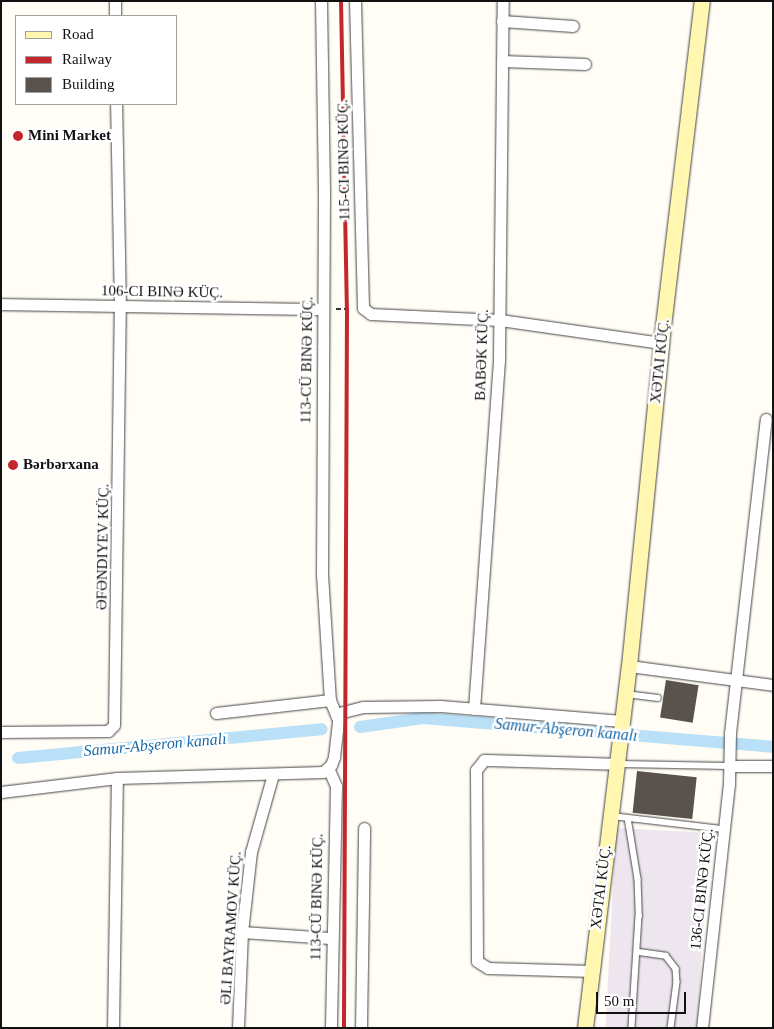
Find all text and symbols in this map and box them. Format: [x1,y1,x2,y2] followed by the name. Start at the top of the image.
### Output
[15,15,178,105] legend
[62,26,94,42] text: Road
[62,51,112,67] text: Railway
[62,76,115,92] text: Building
[334,99,354,221] street label: 115-CI BINƏ KÜÇ.
[28,127,111,145] place label: Mini Market
[12,130,24,142] marker: Mini Market
[101,282,223,302] street label: 106-CI BINƏ KÜÇ.
[297,296,317,424] street label: 113-CÜ BINƏ KÜÇ.
[471,309,493,401] street label: BABƏK KÜÇ.
[647,318,673,404] street label: XƏTAI KÜÇ.
[23,456,99,474] place label: Bərbərxana
[7,459,19,471] marker: Bərbərxana
[93,484,113,610] street label: ƏFƏNDIYEV KÜÇ.
[494,714,638,746] water label: Samur-Abşeron kanalı
[83,729,227,761] water label: Samur-Abşeron kanalı
[687,827,717,951] street label: 136-CI BINƏ KÜÇ.
[307,833,327,961] street label: 113-CÜ BINƏ KÜÇ.
[587,844,615,930] street label: XƏTAI KÜÇ.
[217,851,245,1005] street label: ƏLI BAYRAMOV KÜÇ.
[599,982,689,1014] scale bar
[604,993,634,1009] text: 50 m

